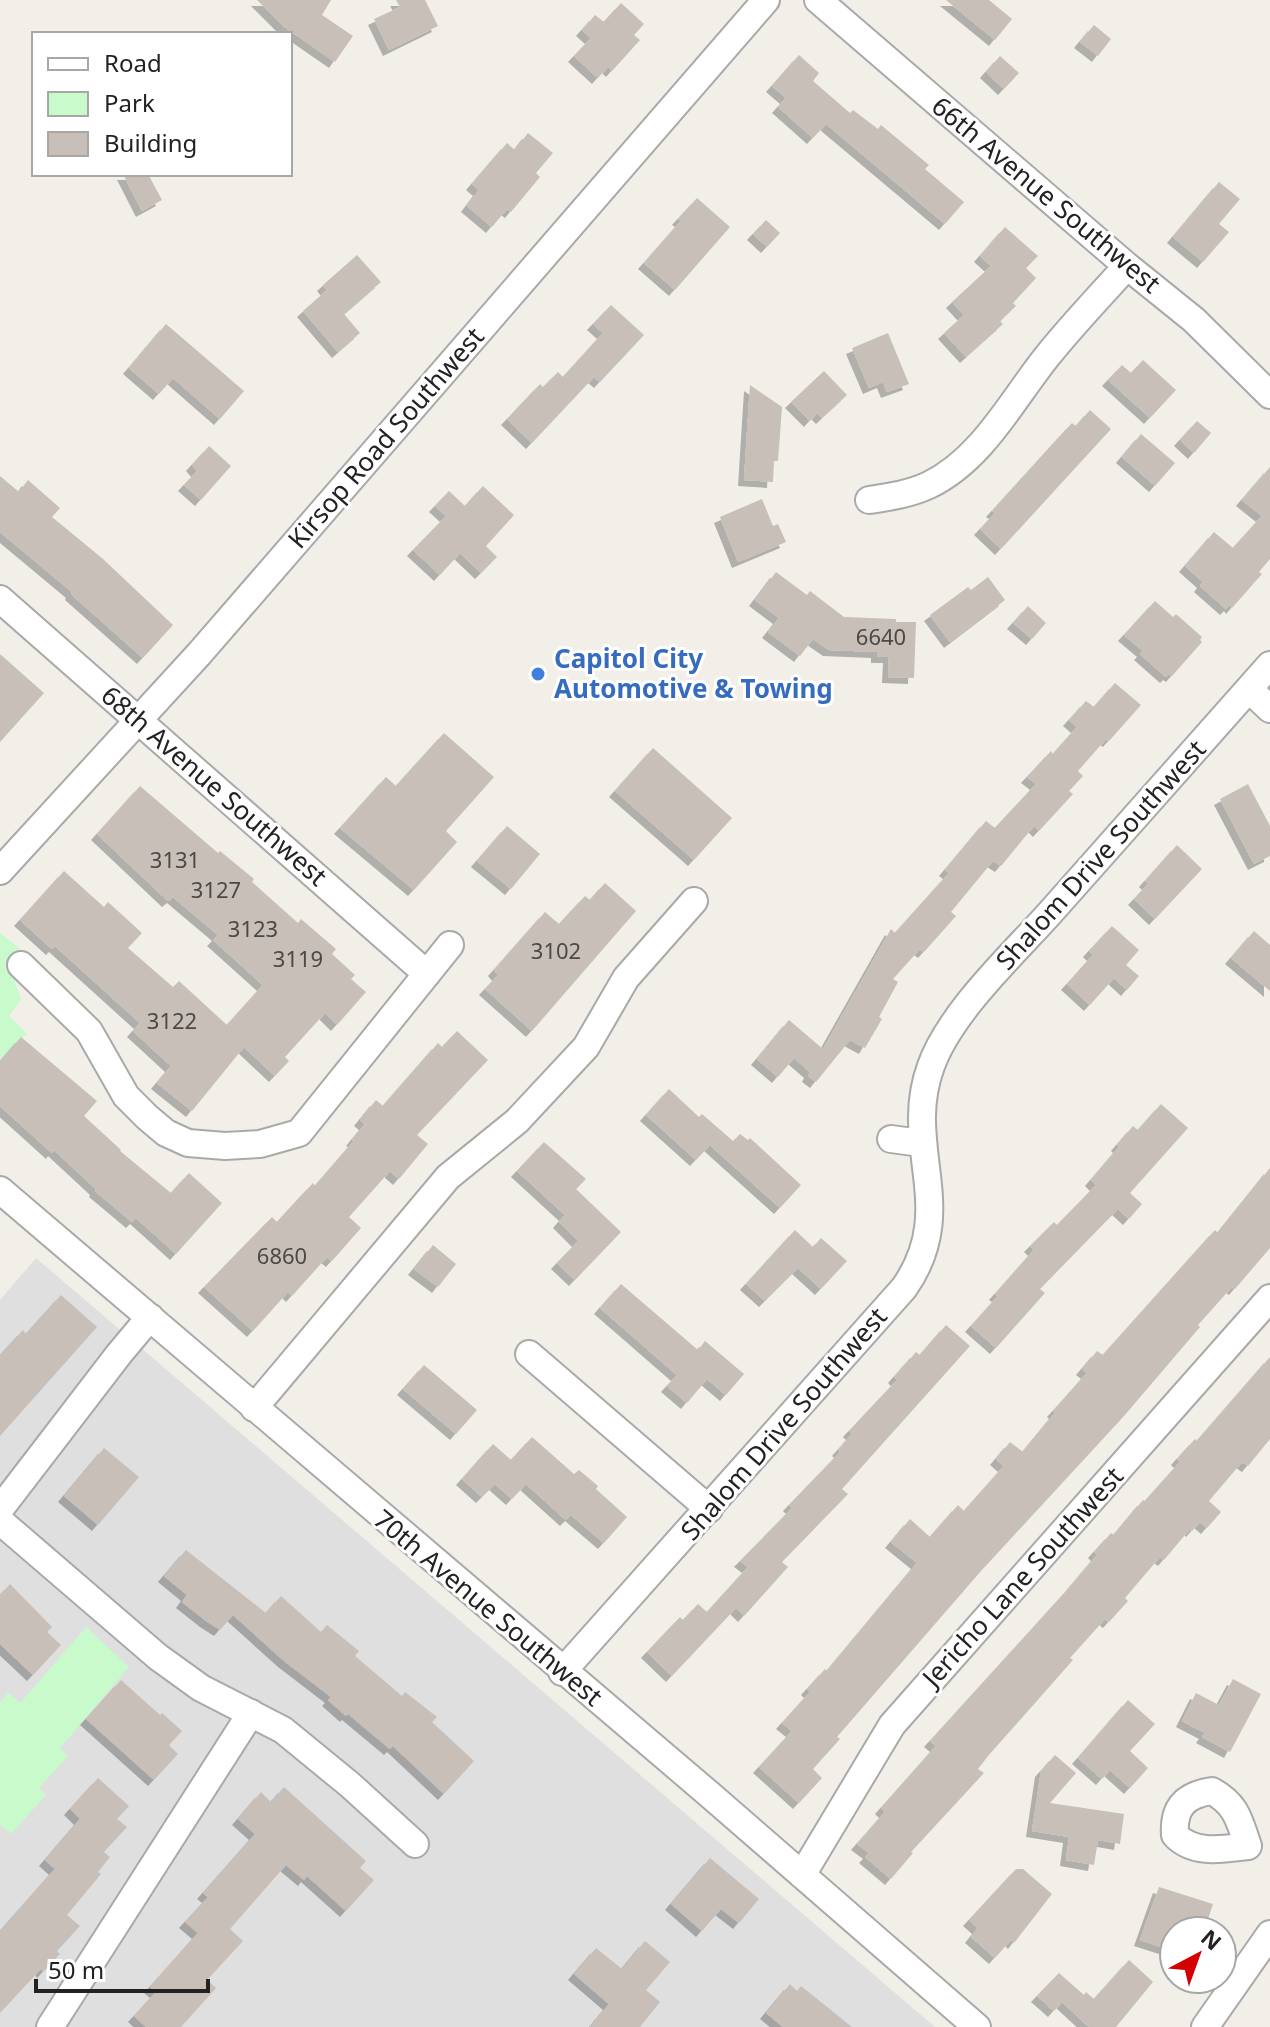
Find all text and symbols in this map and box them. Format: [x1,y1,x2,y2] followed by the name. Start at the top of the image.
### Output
[32,32,292,176] legend
[104,46,162,79] text: Road
[104,86,155,119] text: Park
[925,88,1169,301] street label: 66th Avenue Southwest
[104,126,197,159] text: Building
[279,319,491,556] street label: Kirsop Road Southwest
[856,621,906,651] house number: 6640
[554,640,833,706] place label: Capitol City Automotive & Towing
[529,665,547,683] marker: Capitol City Automotive & Towing
[94,677,335,893] street label: 68th Avenue Southwest
[987,732,1213,977] street label: Shalom Drive Southwest
[150,844,200,874] house number: 3131
[191,874,241,904] house number: 3127
[228,913,278,943] house number: 3123
[531,935,581,965] house number: 3102
[273,943,323,973] house number: 3119
[147,1005,197,1035] house number: 3122
[257,1240,307,1270] house number: 6860
[672,1299,895,1548] street label: Shalom Drive Southwest
[912,1459,1131,1696] street label: Jericho Lane Southwest
[367,1501,611,1714] street label: 70th Avenue Southwest
[1158,1915,1238,1995] north arrow
[1195,1922,1228,1956] text: N
[36,1943,208,1993] scale bar
[48,1953,104,1986] text: 50 m

